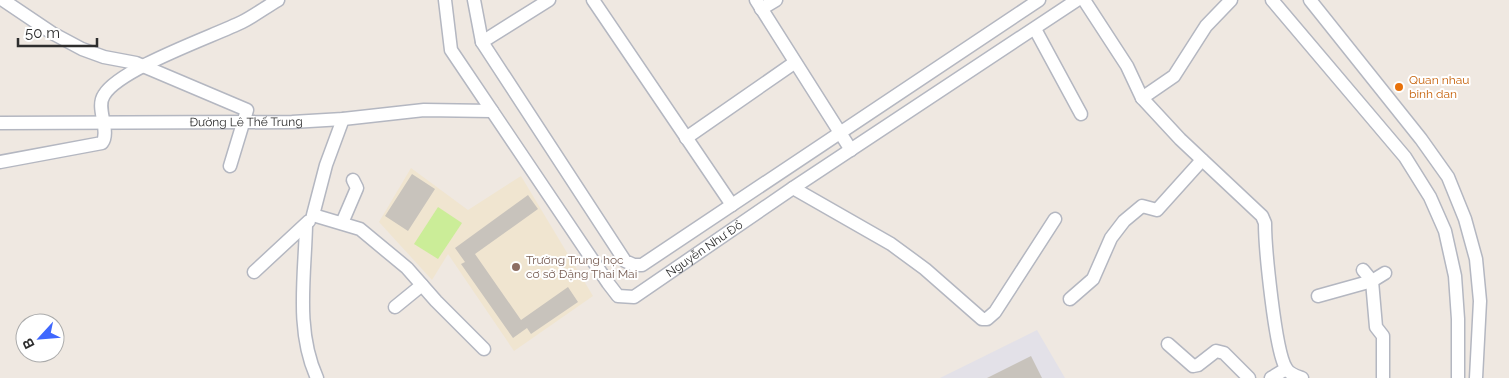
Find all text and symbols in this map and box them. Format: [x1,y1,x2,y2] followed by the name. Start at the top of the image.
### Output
[18,15,96,47] scale bar
[25,24,60,42] text: 50 m
[1409,73,1469,101] place label: Quan nhau binh dan
[1393,81,1405,93] marker: Quan nhau binh dan
[189,114,303,129] street label: Đường Lê Thế Trung
[663,218,745,280] street label: Nguyễn Như Đổ
[526,253,637,281] place label: Trường Trung học cơ sở Đặng Thai Mai
[510,261,522,273] marker: Trường Trung học cơ sở Đặng Thai Mai
[15,313,65,363] north arrow
[19,335,38,351] text: B

